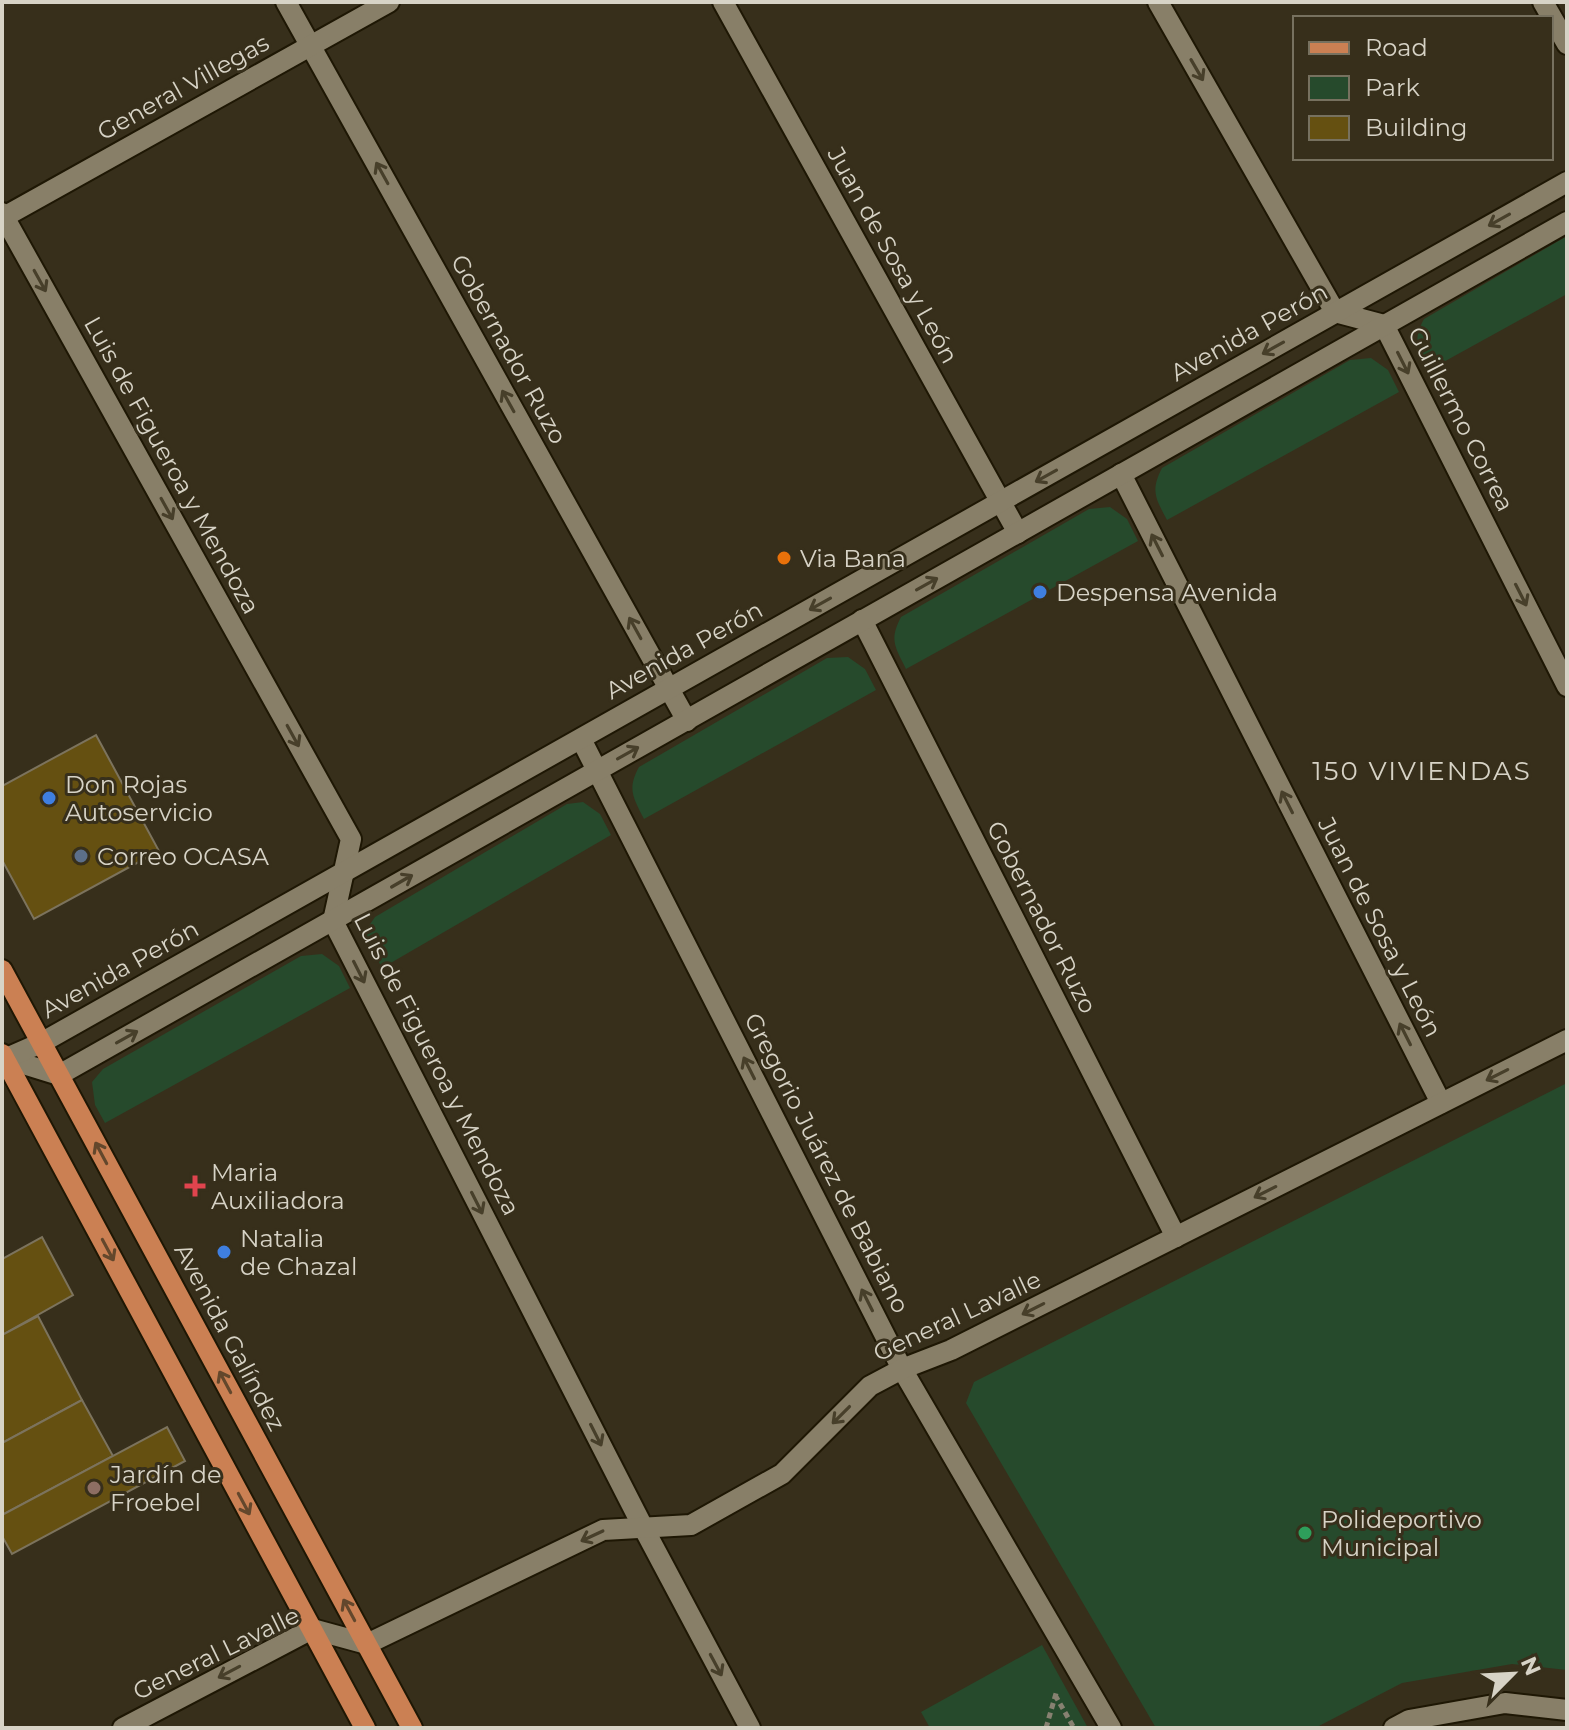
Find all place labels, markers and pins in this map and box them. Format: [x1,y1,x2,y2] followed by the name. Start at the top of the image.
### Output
[800,544,906,573] place label: Via Bana
[775,549,793,567] marker: Via Bana
[1056,578,1278,607] place label: Despensa Avenida
[1031,583,1049,601] marker: Despensa Avenida
[65,770,213,827] place label: Don Rojas Autoservicio
[40,789,58,807] marker: Don Rojas Autoservicio
[97,842,270,871] place label: Correo OCASA
[72,847,90,865] marker: Correo OCASA
[211,1158,345,1215] place label: Maria Auxiliadora
[186,1177,204,1195] marker: Maria Auxiliadora
[240,1224,357,1281] place label: Natalia de Chazal
[215,1243,233,1261] marker: Natalia de Chazal
[109,1460,222,1517] place label: Jardín de Froebel
[85,1479,103,1497] marker: Jardín de Froebel
[1321,1505,1482,1562] place label: Polideportivo Municipal
[1296,1524,1314,1542] marker: Polideportivo Municipal

